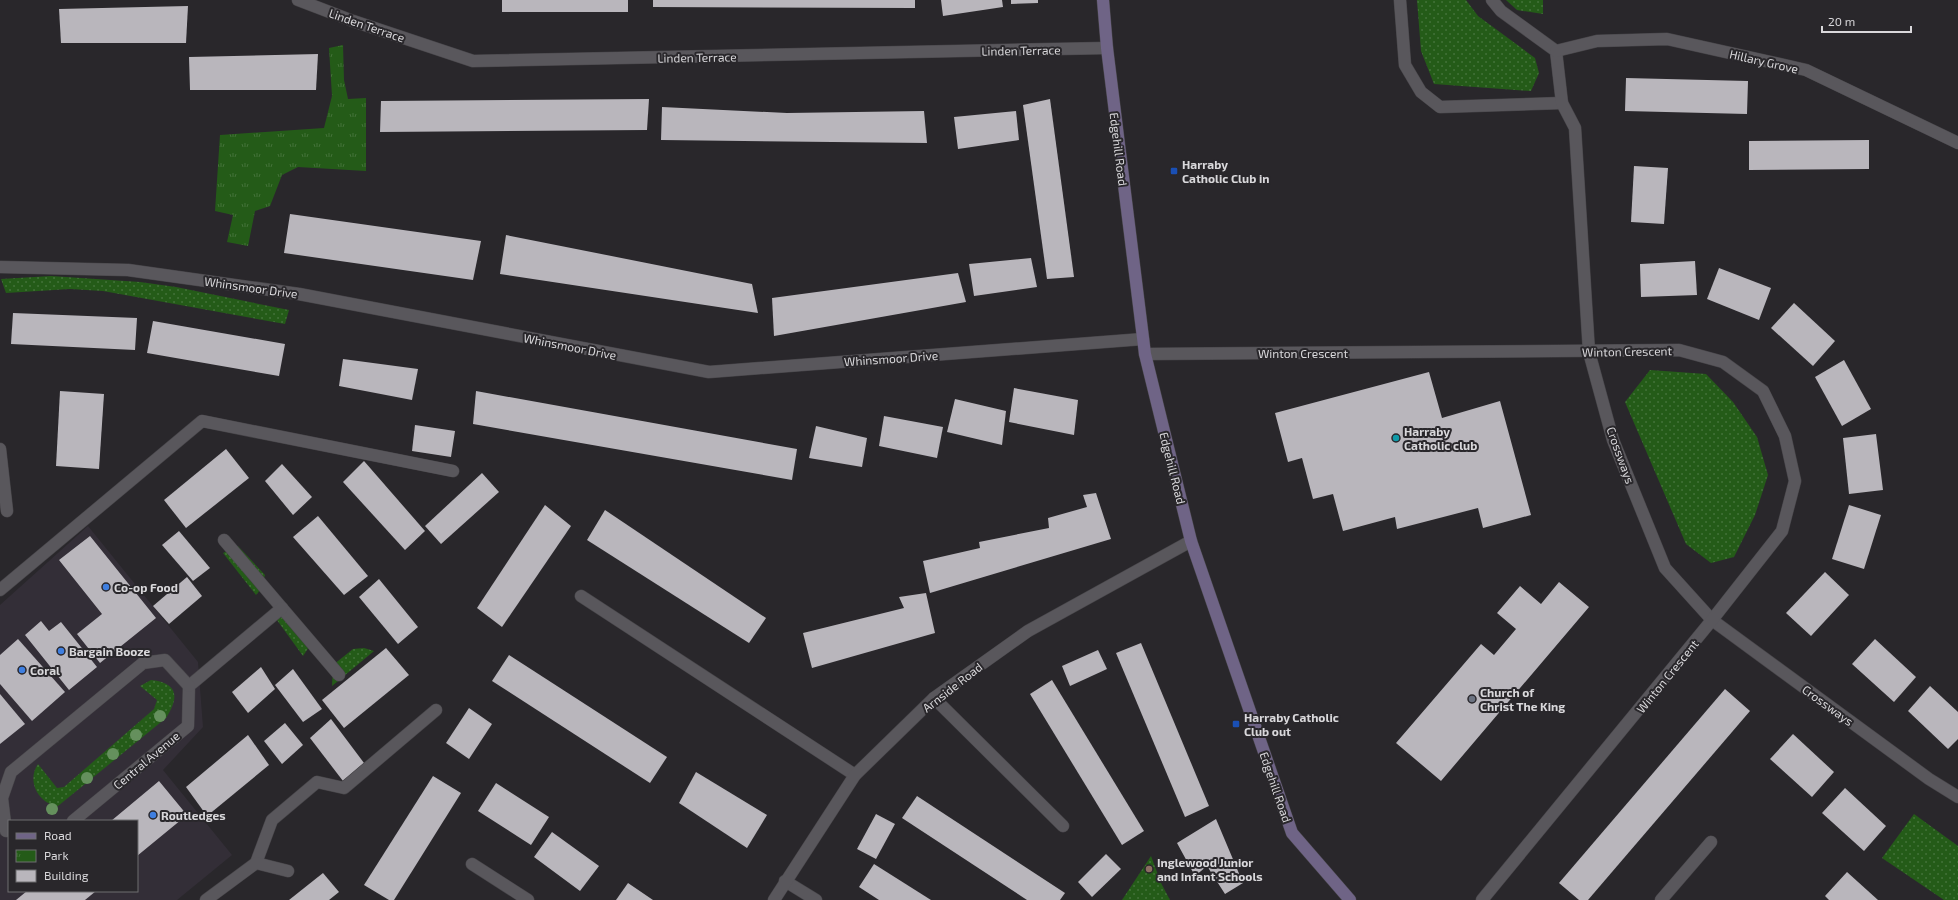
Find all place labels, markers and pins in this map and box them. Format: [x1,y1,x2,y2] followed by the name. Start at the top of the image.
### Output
[1182,157,1269,185] place label: Harraby Catholic Club in
[1169,166,1179,176] marker: Harraby Catholic Club in
[1404,424,1477,452] place label: Harraby Catholic club
[1391,433,1401,443] marker: Harraby Catholic club
[114,580,178,594] place label: Co-op Food
[101,582,111,592] marker: Co-op Food
[69,644,151,658] place label: Bargain Booze
[56,646,66,656] marker: Bargain Booze
[30,663,60,677] place label: Coral
[17,665,27,675] marker: Coral
[1480,685,1565,713] place label: Church of Christ The King
[1467,694,1477,704] marker: Church of Christ The King
[1244,710,1339,738] place label: Harraby Catholic Club out
[1231,719,1241,729] marker: Harraby Catholic Club out
[161,808,226,822] place label: Routledges
[148,810,158,820] marker: Routledges
[1157,855,1263,883] place label: Inglewood Junior and Infant Schools
[1144,864,1154,874] marker: Inglewood Junior and Infant Schools

